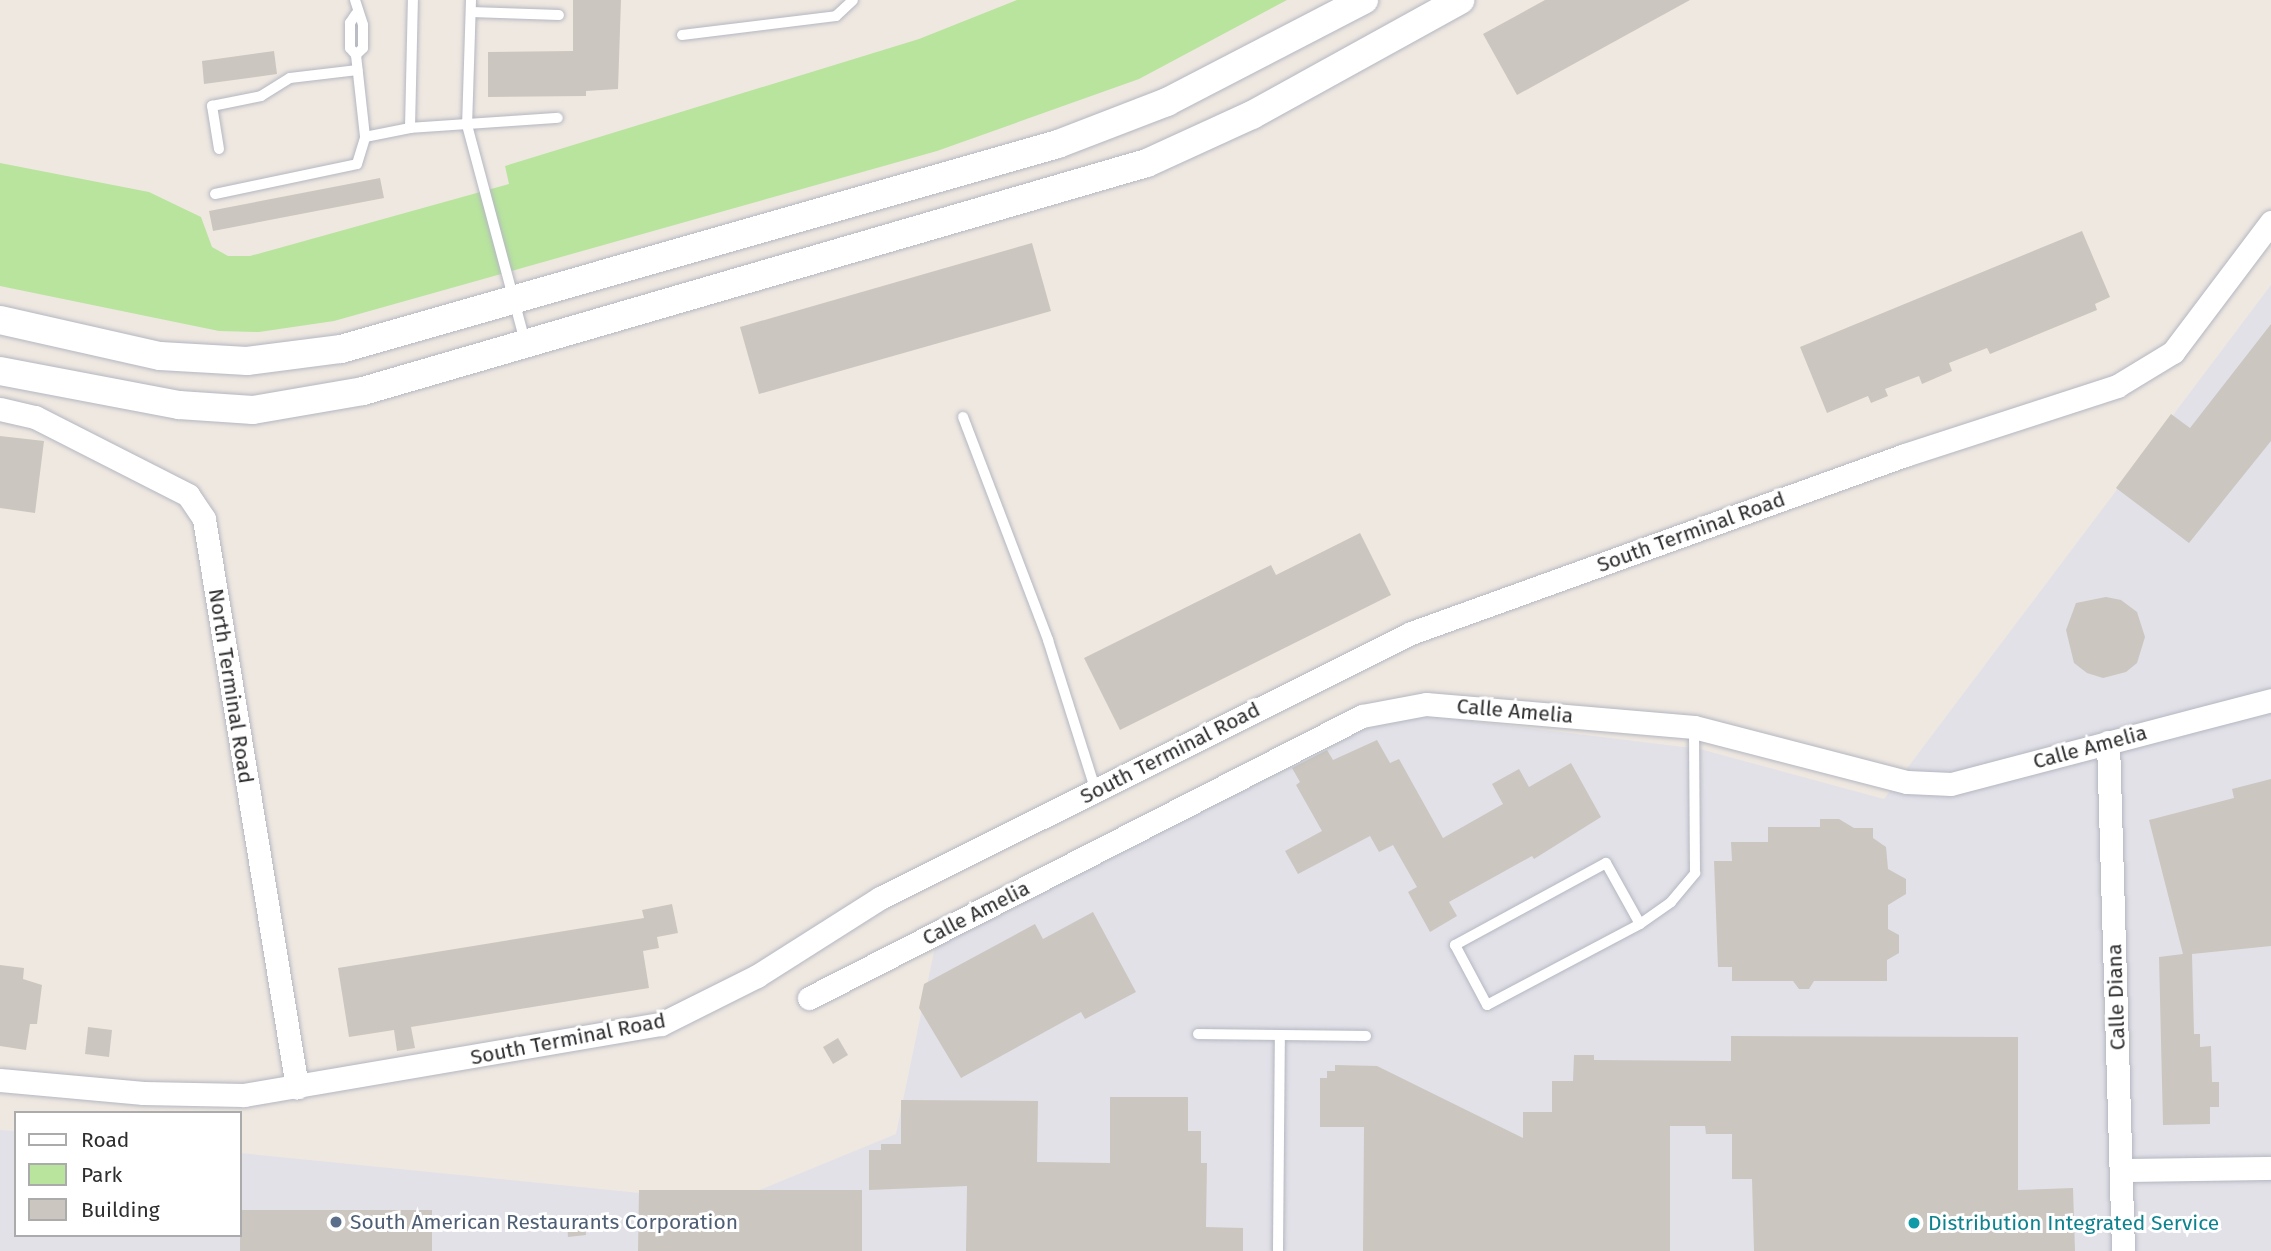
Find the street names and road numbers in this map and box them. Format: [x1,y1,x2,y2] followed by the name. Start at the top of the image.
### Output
[1594,486,1788,578] street label: South Terminal Road
[203,587,259,785] street label: North Terminal Road
[1456,693,1574,729] street label: Calle Amelia
[1076,697,1264,809] street label: South Terminal Road
[2030,720,2150,774] street label: Calle Amelia
[918,875,1034,951] street label: Calle Amelia
[2102,943,2130,1051] street label: Calle Diana
[468,1008,668,1070] street label: South Terminal Road

